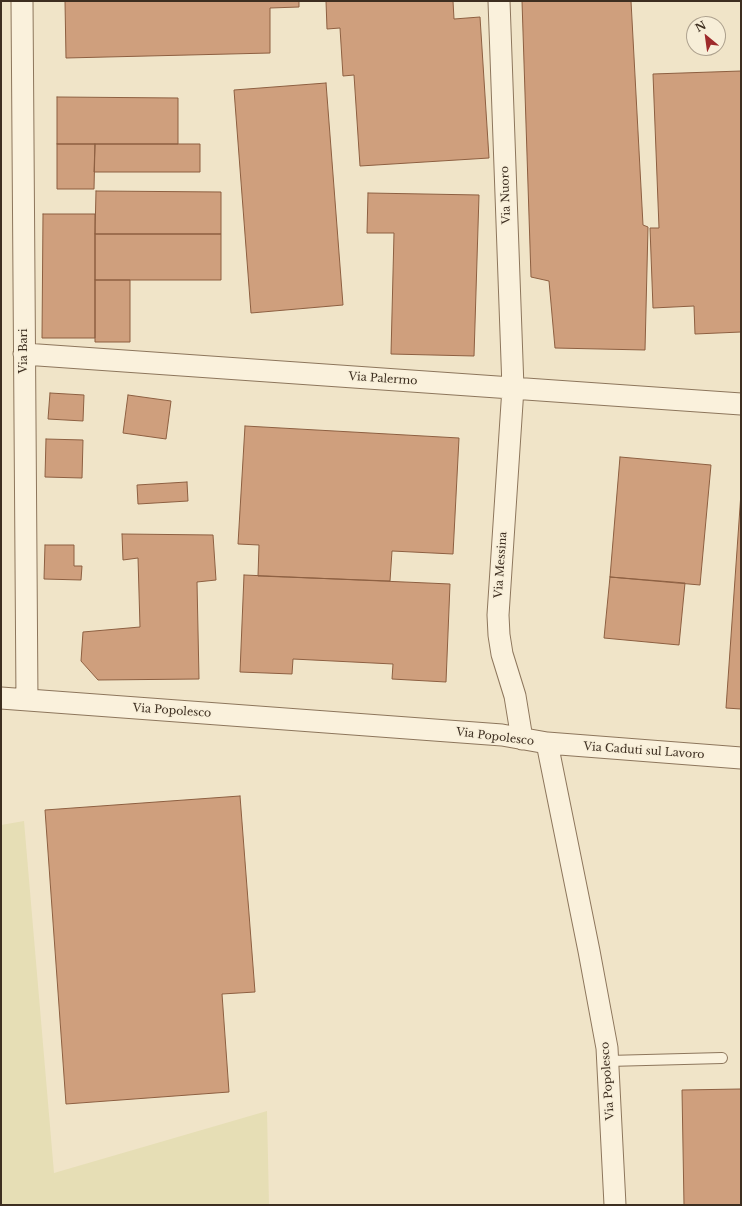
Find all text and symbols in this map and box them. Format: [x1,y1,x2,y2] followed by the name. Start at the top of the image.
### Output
[686,16,726,56] north arrow
[693,18,709,35] text: N
[498,166,514,224] street label: Via Nuoro
[17,328,31,374] street label: Via Bari
[348,370,418,388] street label: Via Palermo
[492,531,510,599] street label: Via Messina
[132,702,212,720] street label: Via Popolesco
[455,726,535,748] street label: Via Popolesco
[583,740,705,762] street label: Via Caduti sul Lavoro
[599,1041,617,1121] street label: Via Popolesco

